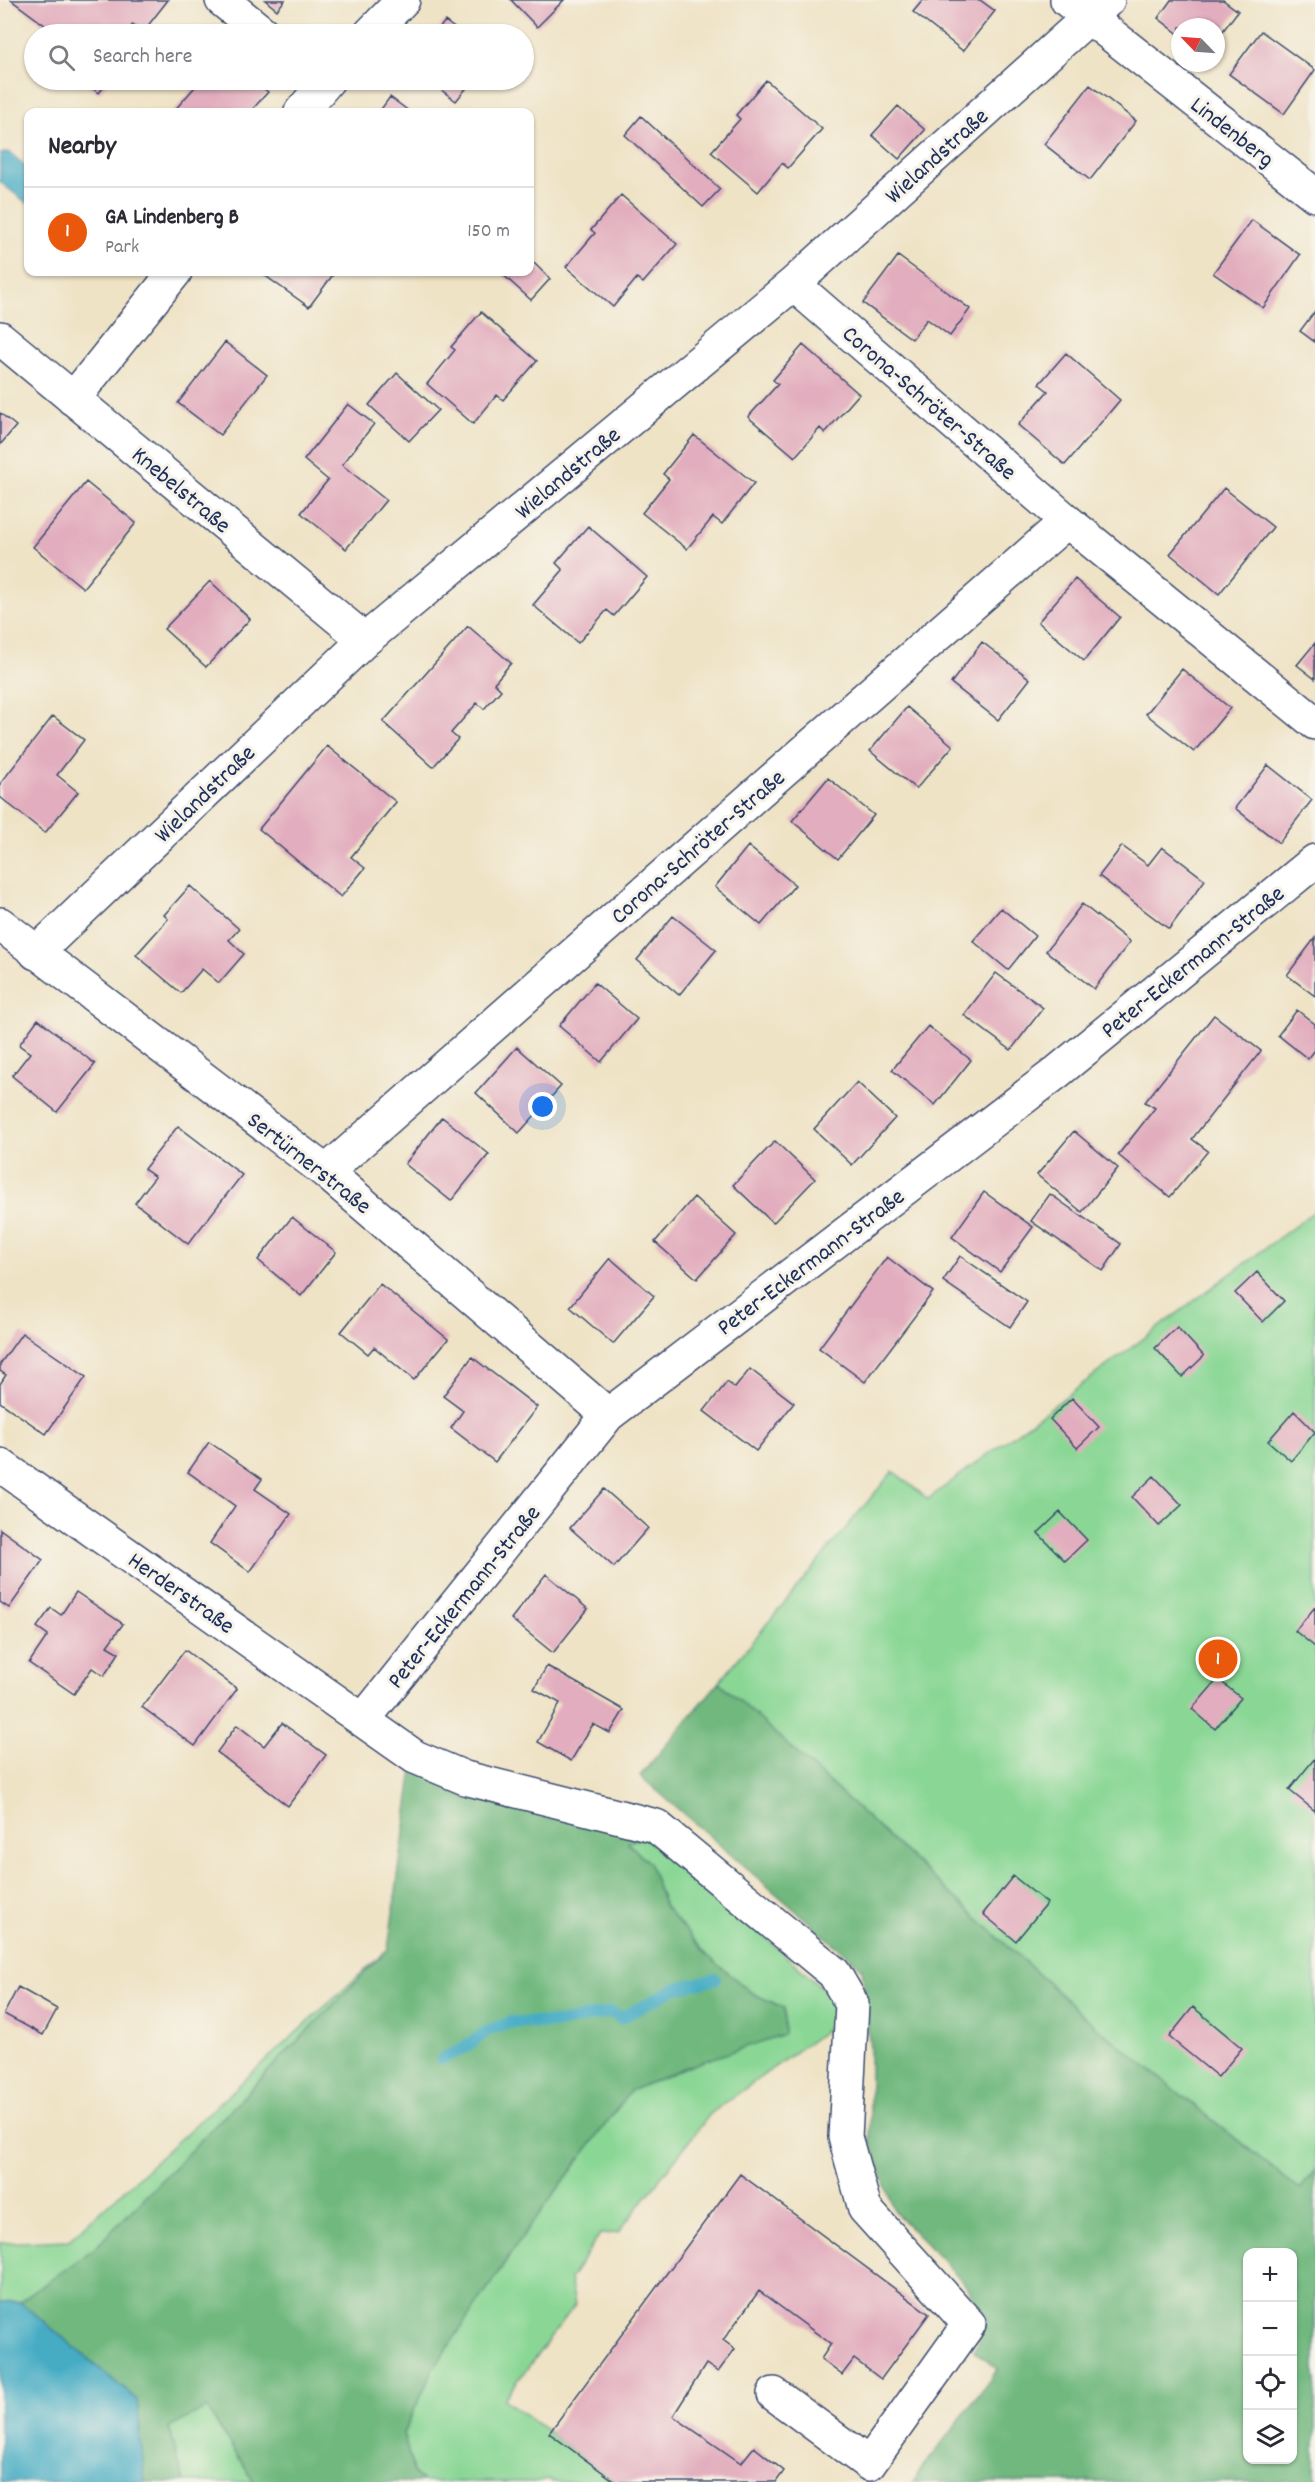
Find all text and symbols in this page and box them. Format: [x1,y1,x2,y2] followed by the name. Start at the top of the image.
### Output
[1171,18,1225,72] north arrow
[24,24,534,90] search box
[45,41,78,74] icon: search
[93,42,192,73] text: Search here
[1182,90,1280,177] street label: Lindenberg
[879,101,997,213] street label: Wielandstraße
[48,129,116,166] text: Nearby
[105,203,239,234] text: GA Lindenberg B
[65,218,70,246] text: 1
[467,218,510,246] text: 150 m
[105,234,139,262] text: Park
[833,319,1023,490] street label: Corona-Schröter-Straße
[509,420,629,529] street label: Wielandstraße
[123,440,237,543] street label: Knebelstraße
[148,738,264,852] street label: Wielandstraße
[604,763,794,934] street label: Corona-Schröter-Straße
[1095,879,1293,1048] street label: Peter-Eckermann-Straße
[528,1092,557,1121] your location
[239,1105,378,1224] street label: Sertürnerstraße
[711,1181,913,1345] street label: Peter-Eckermann-Straße
[381,1499,550,1697] street label: Peter-Eckermann-Straße
[120,1545,241,1644] street label: Herderstraße
[1198,1636,1238,1682] pin: 1
[1243,2248,1297,2464] map controls
[1243,2248,1297,2302] button: +
[1243,2302,1297,2356] button: −
[1243,2356,1297,2410] button: locate
[1243,2410,1297,2464] button: layers

